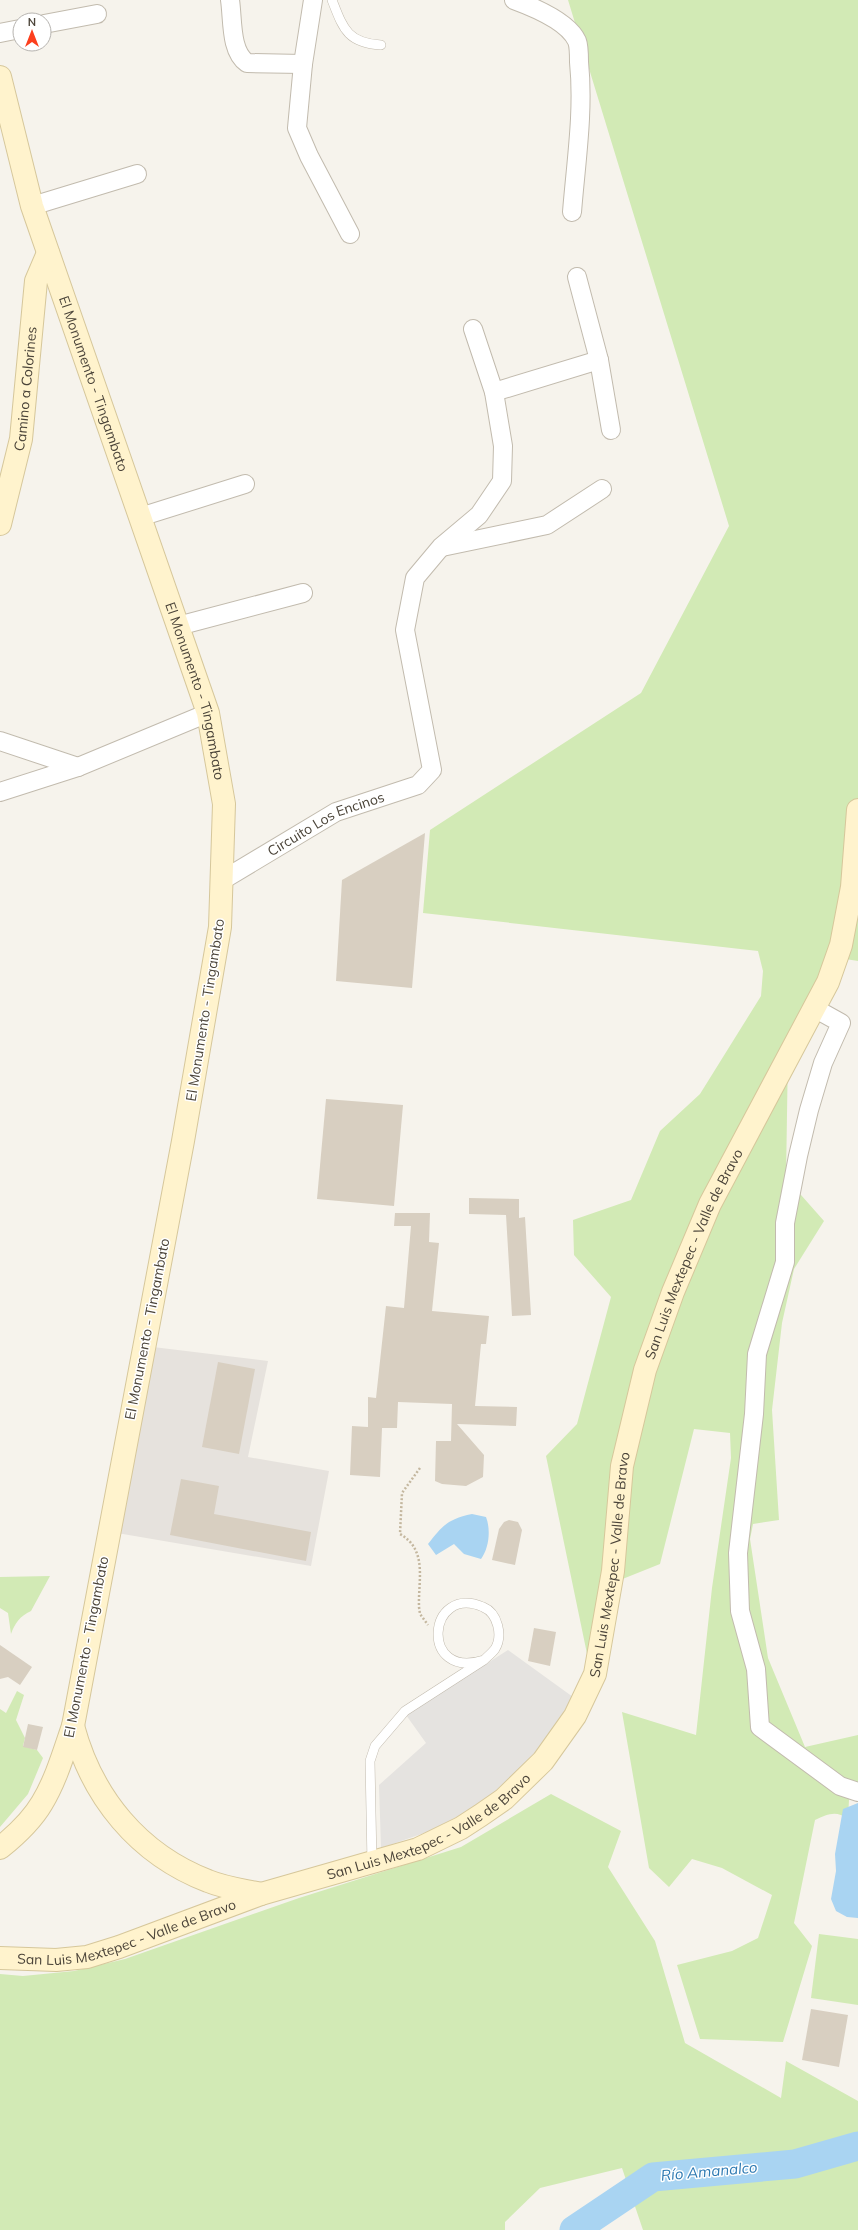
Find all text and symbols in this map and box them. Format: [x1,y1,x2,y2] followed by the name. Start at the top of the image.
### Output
[12,12,52,52] north arrow
[28,15,36,29] text: N
[55,294,132,474] street label: El Monumento - Tingambato
[9,326,41,453] street label: Camino a Colorines
[161,600,229,781] street label: El Monumento - Tingambato
[264,788,387,860] street label: Circuito Los Encinos
[182,917,228,1103] street label: El Monumento - Tingambato
[641,1146,747,1362] street label: San Luis Mextepec - Valle de Bravo
[121,1237,173,1421] street label: El Monumento - Tingambato
[586,1450,634,1679] street label: San Luis Mextepec - Valle de Bravo
[60,1555,112,1739] street label: El Monumento - Tingambato
[325,1769,534,1884] street label: San Luis Mextepec - Valle de Bravo
[17,1895,238,1969] street label: San Luis Mextepec - Valle de Bravo
[660,2157,758,2185] water label: Río Amanalco

